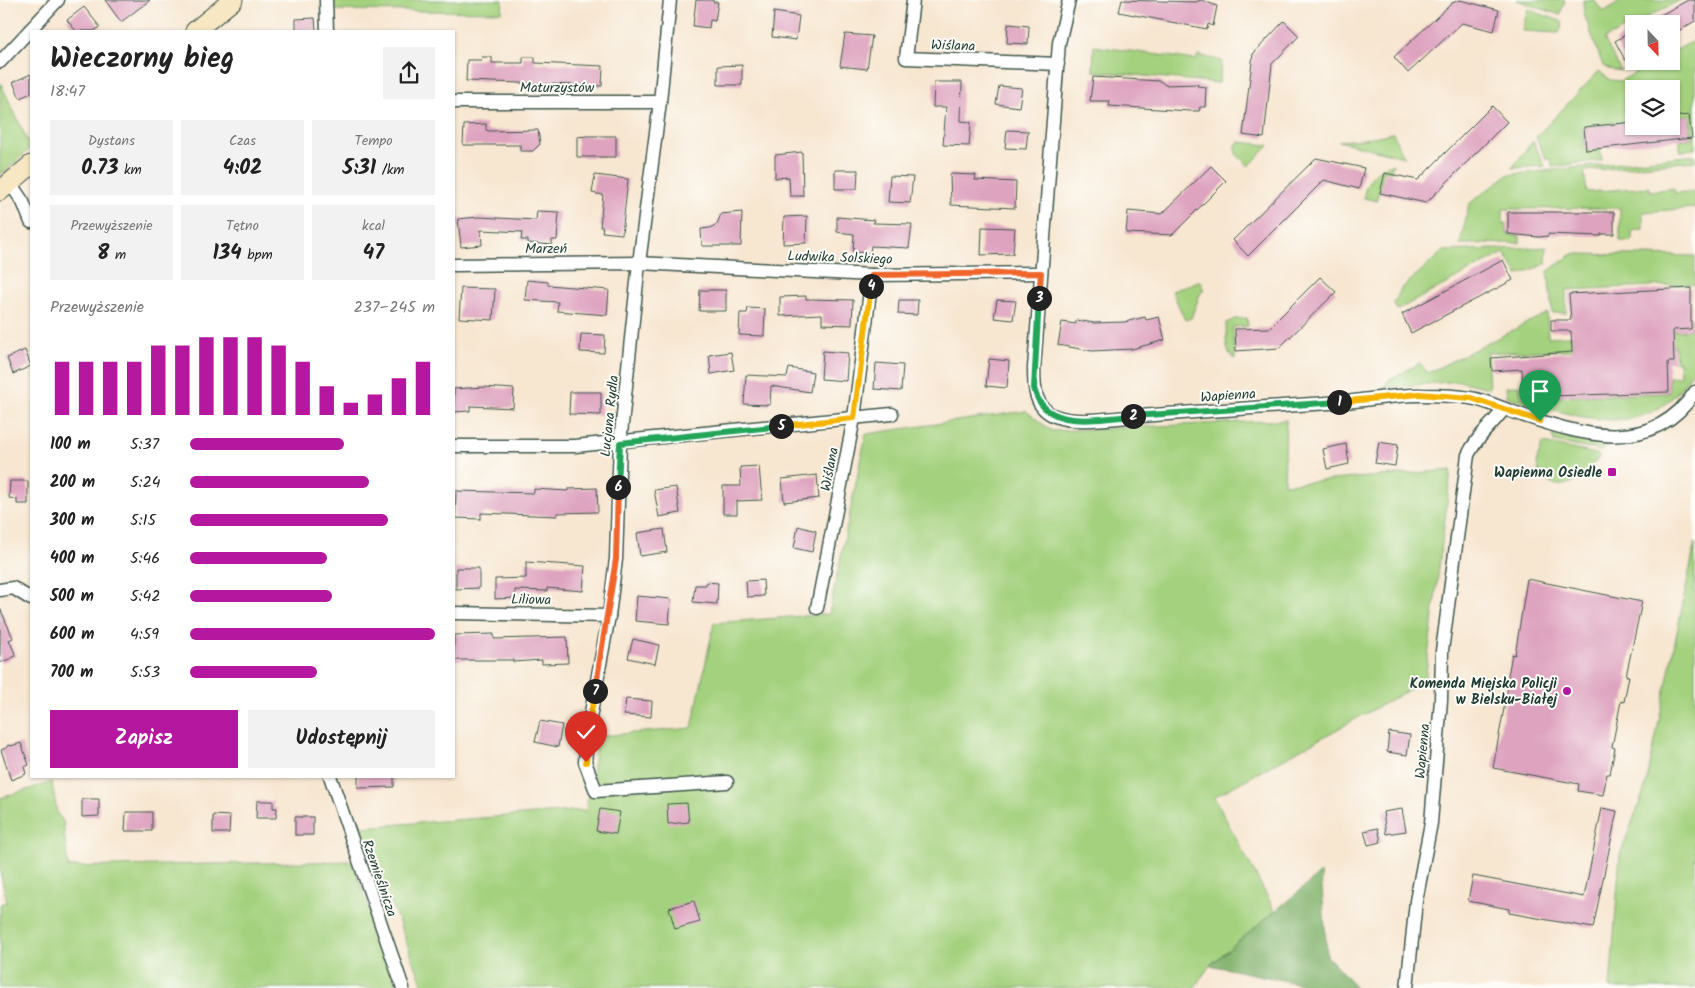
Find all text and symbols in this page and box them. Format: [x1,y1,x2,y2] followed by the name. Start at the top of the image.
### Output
[1625,15,1680,70] north arrow
[1625,15,1680,135] map controls
[930,34,975,58] street label: Wiślana
[50,37,234,82] text: Wieczorny bieg
[383,47,435,99] button: share
[520,77,595,99] street label: Maturzystów
[50,79,85,104] text: 18:47
[1625,80,1680,135] button: layers
[88,130,135,152] text: Dystans
[229,130,256,152] text: Czas
[355,130,392,152] text: Tempo
[81,152,118,185] text: 0.73
[223,152,262,185] text: 4:02
[343,152,376,185] text: 5:31
[118,159,142,181] text: km
[376,159,404,181] text: /km
[70,215,153,237] text: Przewyższenie
[226,215,259,237] text: Tętno
[362,215,385,237] text: kcal
[97,237,109,270] text: 8
[212,237,242,270] text: 134
[363,237,384,270] text: 47
[525,238,567,260] street label: Marzeń
[109,244,126,266] text: m
[242,244,273,266] text: bpm
[787,245,893,271] street label: Ludwika Solskiego
[858,274,884,298] pin: 4
[868,275,875,297] text: 4
[1026,286,1052,310] pin: 3
[1036,287,1043,309] text: 3
[50,295,144,320] text: Przewyższenie
[354,295,435,320] text: 237–245 m
[1519,370,1561,421] pin
[595,374,625,458] street label: Lucjana Rydla
[1526,377,1554,405] icon: arrive
[1200,383,1256,409] street label: Wapienna
[1326,390,1352,414] pin: 1
[1337,391,1342,413] text: 1
[1120,404,1146,428] pin: 2
[1129,405,1138,427] text: 2
[768,414,794,438] pin: 5
[778,415,785,437] text: 5
[50,432,91,457] text: 100 m
[130,432,159,457] text: 5:37
[815,445,845,493] street label: Wiślana
[1494,462,1602,484] place label: Wapienna Osiedle
[1606,466,1618,478] marker: Wapienna Osiedle
[50,470,95,495] text: 200 m
[130,470,161,495] text: 5:24
[606,474,630,500] pin: 6
[615,476,622,498] text: 6
[50,508,94,533] text: 300 m
[130,508,156,533] text: 5:15
[50,546,94,571] text: 400 m
[130,546,160,571] text: 5:46
[50,584,94,609] text: 500 m
[130,584,161,609] text: 5:42
[511,589,551,611] street label: Liliowa
[50,622,94,647] text: 600 m
[130,622,159,647] text: 4:59
[50,660,93,685] text: 700 m
[130,660,160,685] text: 5:53
[1410,673,1558,711] place label: Komenda Miejska Policji w Bielsku-Białej
[582,678,608,704] pin: 7
[592,680,599,702] text: 7
[1561,685,1573,697] marker: Komenda Miejska Policji w Bielsku-Białej
[50,710,238,768] button: Zapisz
[248,710,435,768] button: Udostępnij
[565,711,607,762] pin
[572,718,600,746] icon: check
[1410,723,1436,780] street label: Wapienna
[356,837,403,920] street label: Rzemieślnicza

